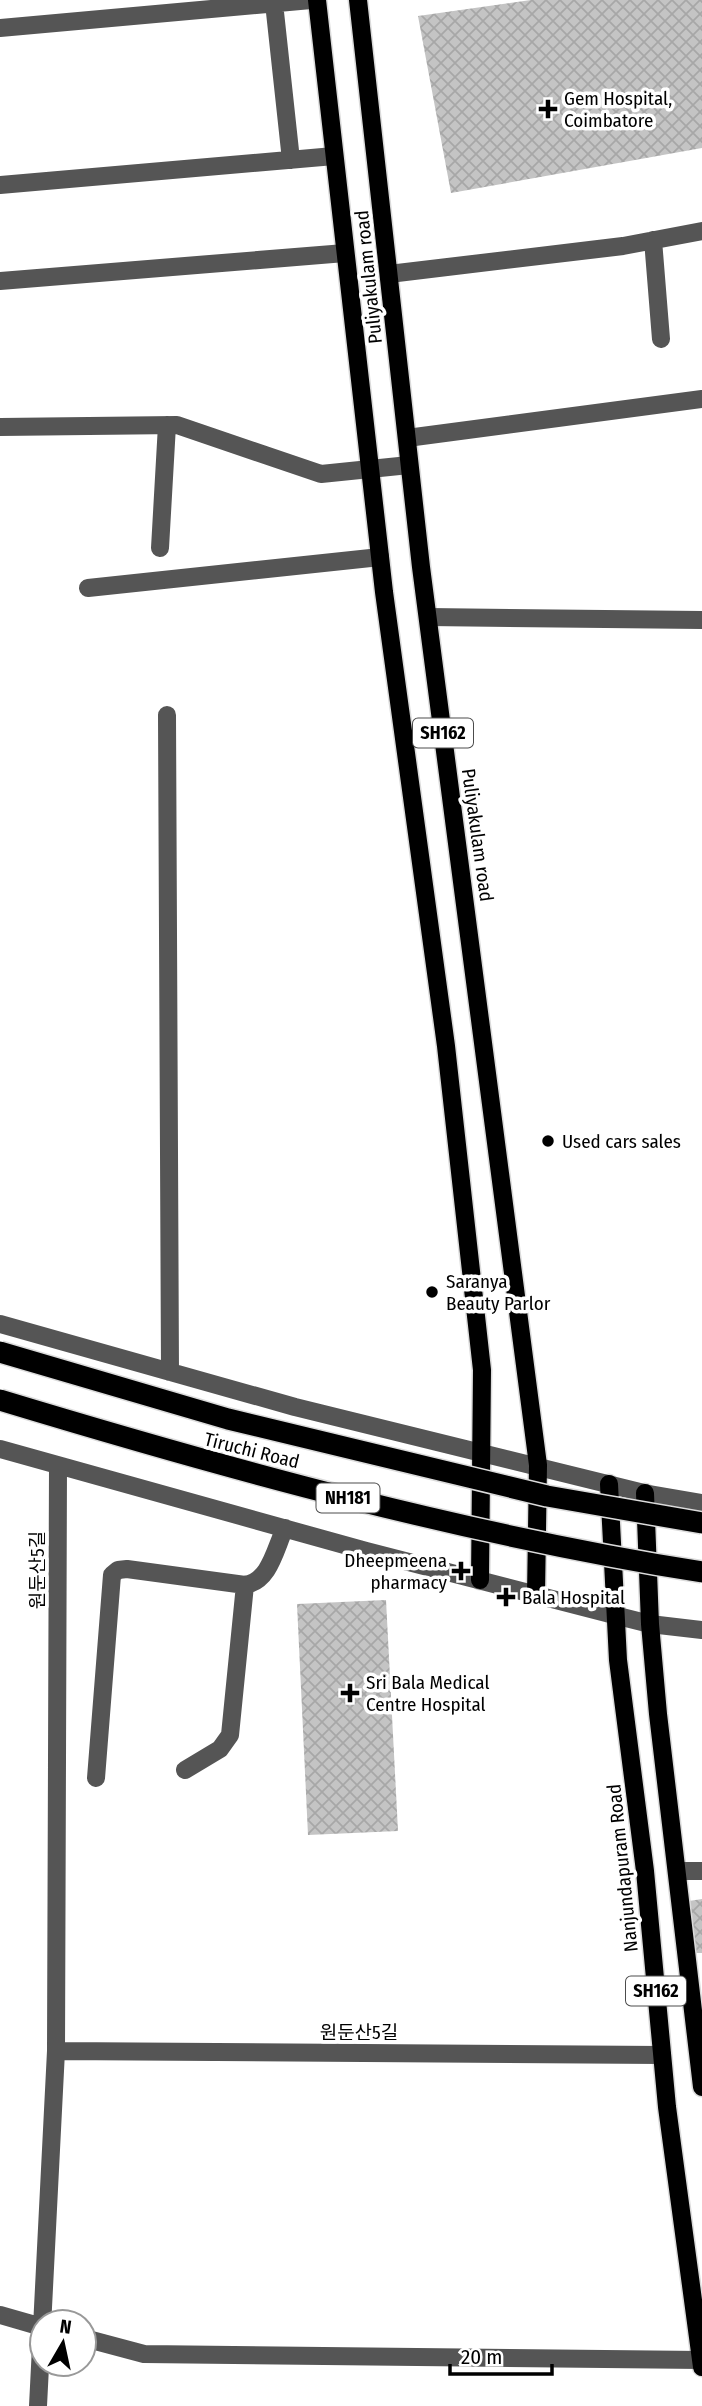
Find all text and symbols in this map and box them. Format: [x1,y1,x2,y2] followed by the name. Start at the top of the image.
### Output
[564,87,672,132] place label: Gem Hospital, Coimbatore
[538,99,558,119] marker: Gem Hospital, Coimbatore
[350,209,387,345] street label: Puliyakulam road
[413,718,473,748] road number: SH162
[457,767,498,903] street label: Puliyakulam road
[562,1130,681,1153] place label: Used cars sales
[540,1133,556,1149] marker: Used cars sales
[446,1270,551,1315] place label: Saranya Beauty Parlor
[424,1284,440,1300] marker: Saranya Beauty Parlor
[202,1428,302,1473] street label: Tiruchi Road
[316,1484,380,1512] road number: NH181
[26,1531,49,1609] street label: 원둔산5길
[344,1549,448,1594] place label: Dheepmeena pharmacy
[453,1563,469,1579] marker: Dheepmeena pharmacy
[522,1586,625,1609] place label: Bala Hospital
[496,1587,516,1607] marker: Bala Hospital
[366,1671,489,1716] place label: Sri Bala Medical Centre Hospital
[340,1683,360,1703] marker: Sri Bala Medical Centre Hospital
[602,1783,643,1953] street label: Nanjundapuram Road
[626,1977,686,2006] road number: SH162
[320,2021,398,2044] street label: 원둔산5길
[28,2308,98,2378] north arrow
[58,2314,73,2339] text: N
[450,2332,552,2376] scale bar
[461,2344,502,2370] text: 20 m

